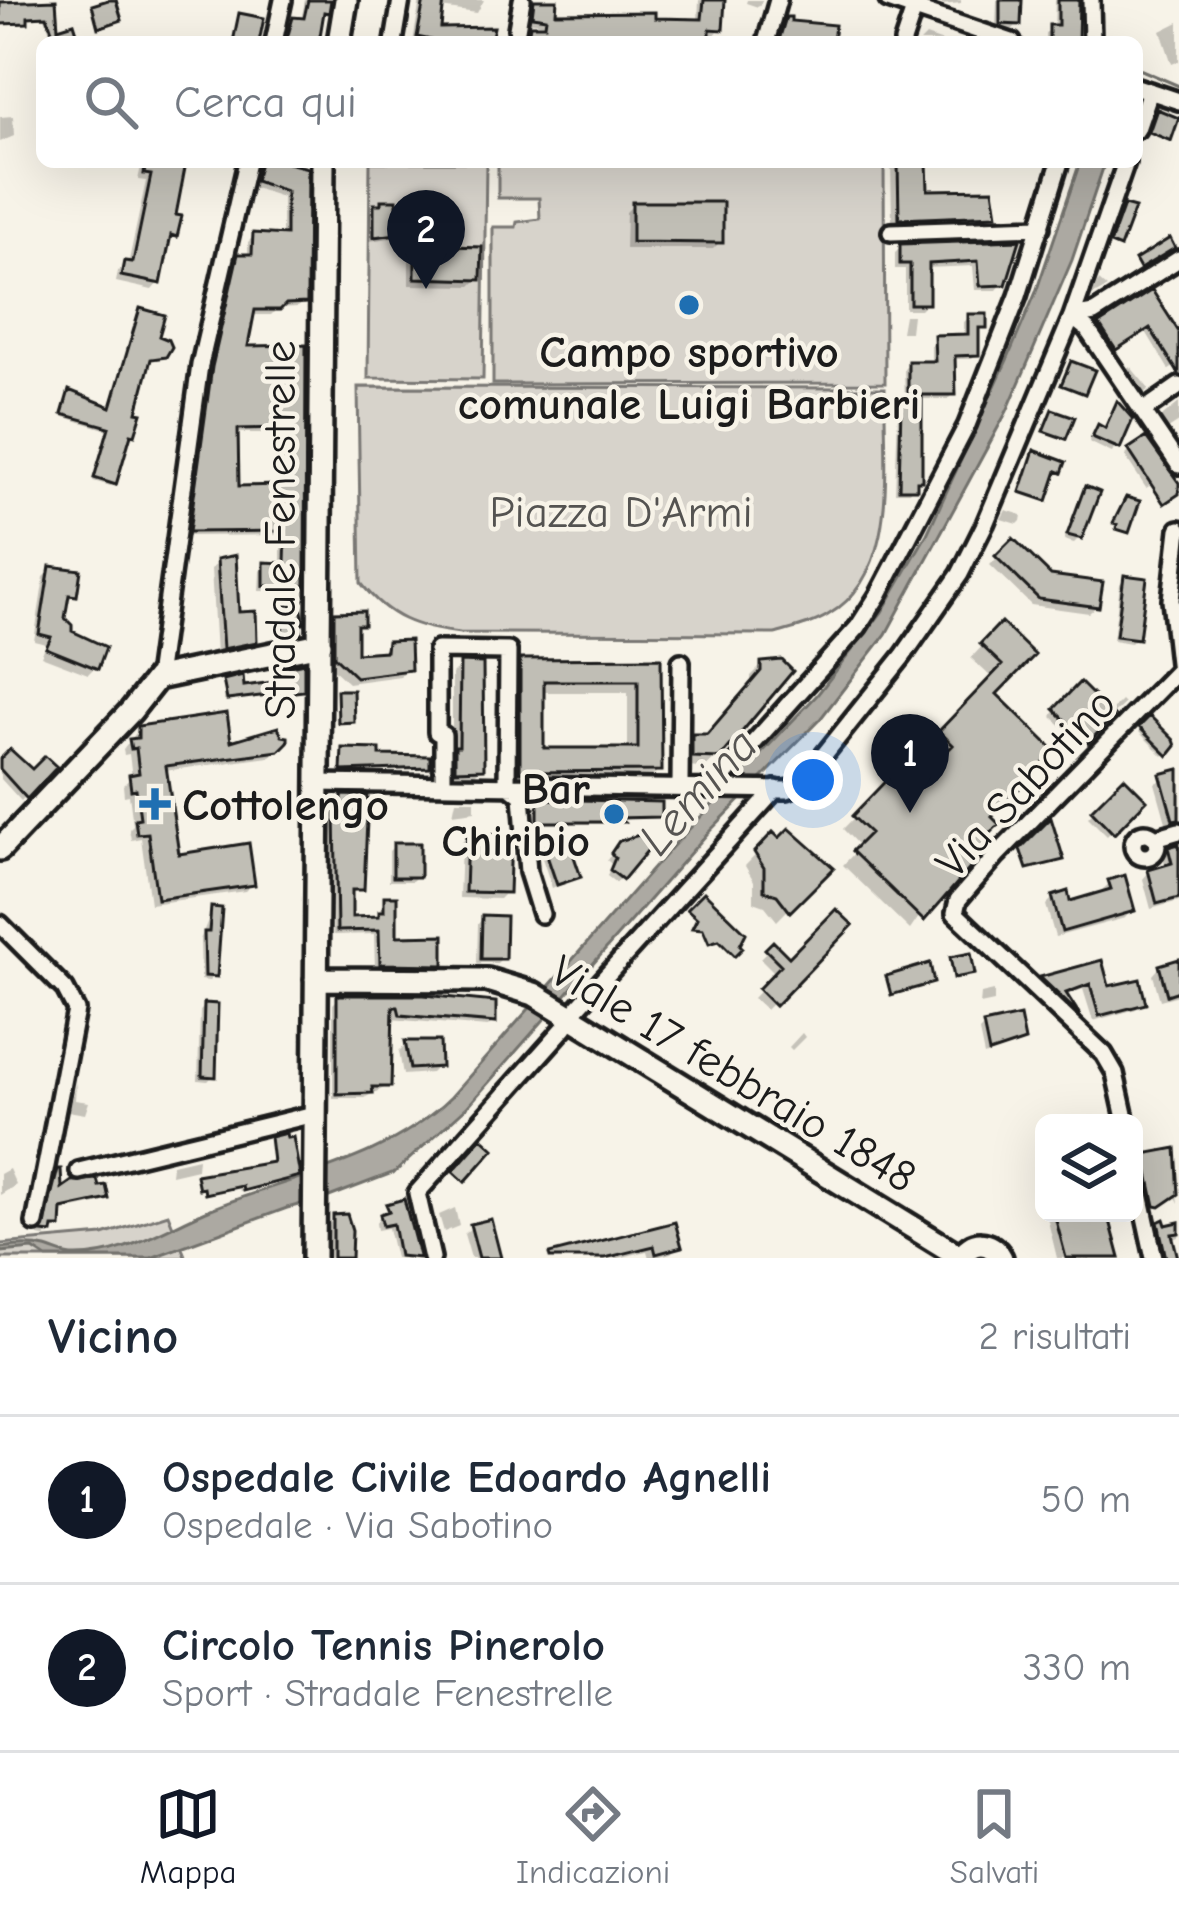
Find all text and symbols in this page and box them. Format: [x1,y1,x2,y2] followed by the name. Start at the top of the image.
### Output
[36,36,1143,168] search box
[78,69,144,135] icon: search
[174,76,357,128] text: Cerca qui
[387,190,465,289] pin: 2
[676,292,702,318] marker: Campo sportivo comunale Luigi Barbieri
[458,326,920,430] place label: Campo sportivo comunale Luigi Barbieri
[254,340,306,720] street label: Stradale Fenestrelle
[489,486,753,538] park label: Piazza D'Armi
[925,677,1127,888] street label: Via Sabotino
[871,714,949,813] pin: 1
[628,718,769,866] water label: Lemina
[783,750,843,810] your location
[441,763,590,867] place label: Bar Chiribio
[182,779,389,831] place label: Cottolengo
[139,788,171,820] marker: Cottolengo
[601,801,627,827] marker: Bar Chiribio
[541,944,926,1203] street label: Viale 17 febbraio 1848
[1035,1114,1143,1222] map controls
[1035,1114,1143,1222] button: layers
[48,1307,178,1366] text: Vicino
[978,1314,1131,1359] text: 2 risultati
[162,1451,771,1503] text: Ospedale Civile Edoardo Agnelli
[79,1477,95,1522] text: 1
[1041,1477,1131,1522] text: 50 m
[162,1503,553,1548] text: Ospedale · Via Sabotino
[162,1619,605,1671] text: Circolo Tennis Pinerolo
[77,1645,97,1690] text: 2
[1023,1645,1131,1690] text: 330 m
[162,1671,613,1716] text: Sport · Stradale Fenestrelle
[140,1781,237,1891] tab: Mappa
[516,1781,670,1891] tab: Indicazioni
[950,1781,1039,1891] tab: Salvati

